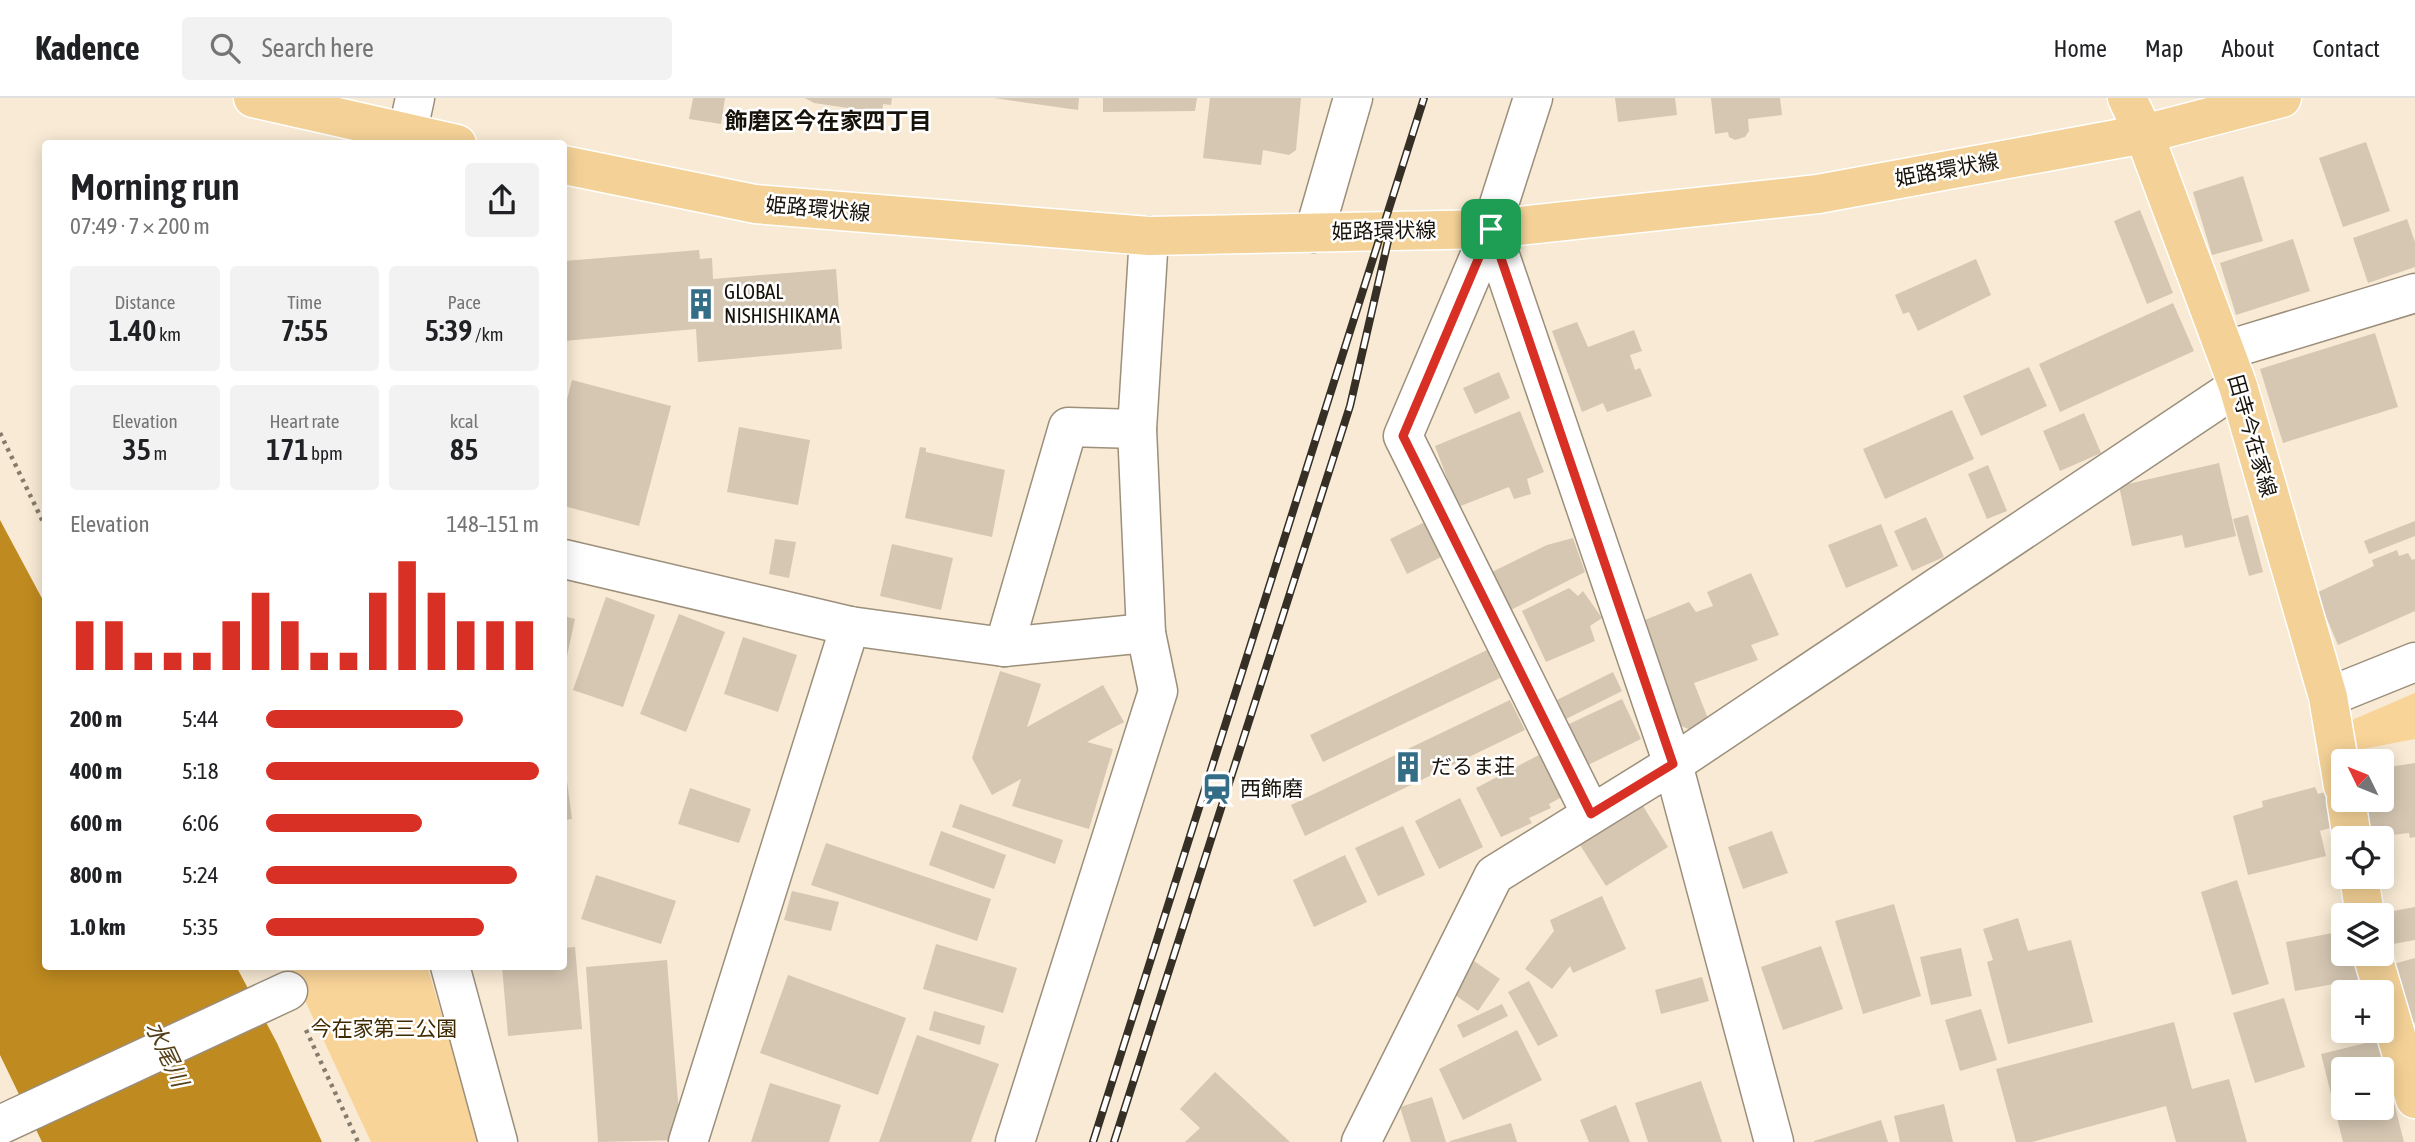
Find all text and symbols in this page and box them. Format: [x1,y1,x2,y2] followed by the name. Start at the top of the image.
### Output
[182,17,672,80] search box
[35,29,140,67] text: Kadence
[206,29,244,67] icon: search
[262,33,374,63] text: Search here
[2053,35,2107,62] text: Home
[2145,35,2183,62] text: Map
[2221,35,2274,62] text: About
[2312,35,2380,62] text: Contact
[725,108,932,134] district label: 飾磨区今在家四丁目
[1893,148,2001,190] street label: 姫路環状線
[465,163,539,237] button: share
[70,165,240,208] text: Morning run
[765,191,871,225] street label: 姫路環状線
[1461,199,1521,259] pin
[1472,210,1510,248] icon: arrive
[70,213,210,239] text: 07:49 · 7 × 200 m
[1331,217,1437,243] street label: 姫路環状線
[724,279,840,327] place label: GLOBAL NISHISHIKAMA
[684,287,718,321] building icon: GLOBAL NISHISHIKAMA
[114,291,175,313] text: Distance
[287,291,322,313] text: Time
[447,291,481,313] text: Pace
[109,313,156,347] text: 1.40
[281,313,328,347] text: 7:55
[425,313,472,347] text: 5:39
[156,323,181,345] text: km
[472,323,504,345] text: /km
[2224,372,2282,500] street label: 田寺今在家線
[112,410,178,432] text: Elevation
[270,410,339,432] text: Heart rate
[450,410,479,432] text: kcal
[123,432,151,466] text: 35
[266,432,309,466] text: 171
[450,432,478,466] text: 85
[151,442,167,464] text: m
[309,442,343,464] text: bpm
[70,511,150,537] text: Elevation
[446,511,539,537] text: 148–151 m
[70,706,122,732] text: 200 m
[182,706,219,732] text: 5:44
[2331,749,2394,812] north arrow
[2331,749,2394,1120] map controls
[1391,750,1425,784] building icon: だるま荘
[1431,754,1515,778] place label: だるま荘
[70,758,122,784] text: 400 m
[182,758,219,784] text: 5:18
[1200,772,1234,806] station icon: 西飾磨
[1240,776,1303,800] place label: 西飾磨
[70,810,122,836] text: 600 m
[182,810,219,836] text: 6:06
[2331,826,2394,889] button: locate
[70,862,122,888] text: 800 m
[182,862,219,888] text: 5:24
[2331,903,2394,966] button: layers
[70,914,126,940] text: 1.0 km
[182,914,219,940] text: 5:35
[2331,980,2394,1043] button: +
[311,1016,458,1040] park label: 今在家第三公園
[141,1017,195,1093] water label: 水尾川
[2331,1057,2394,1120] button: −

